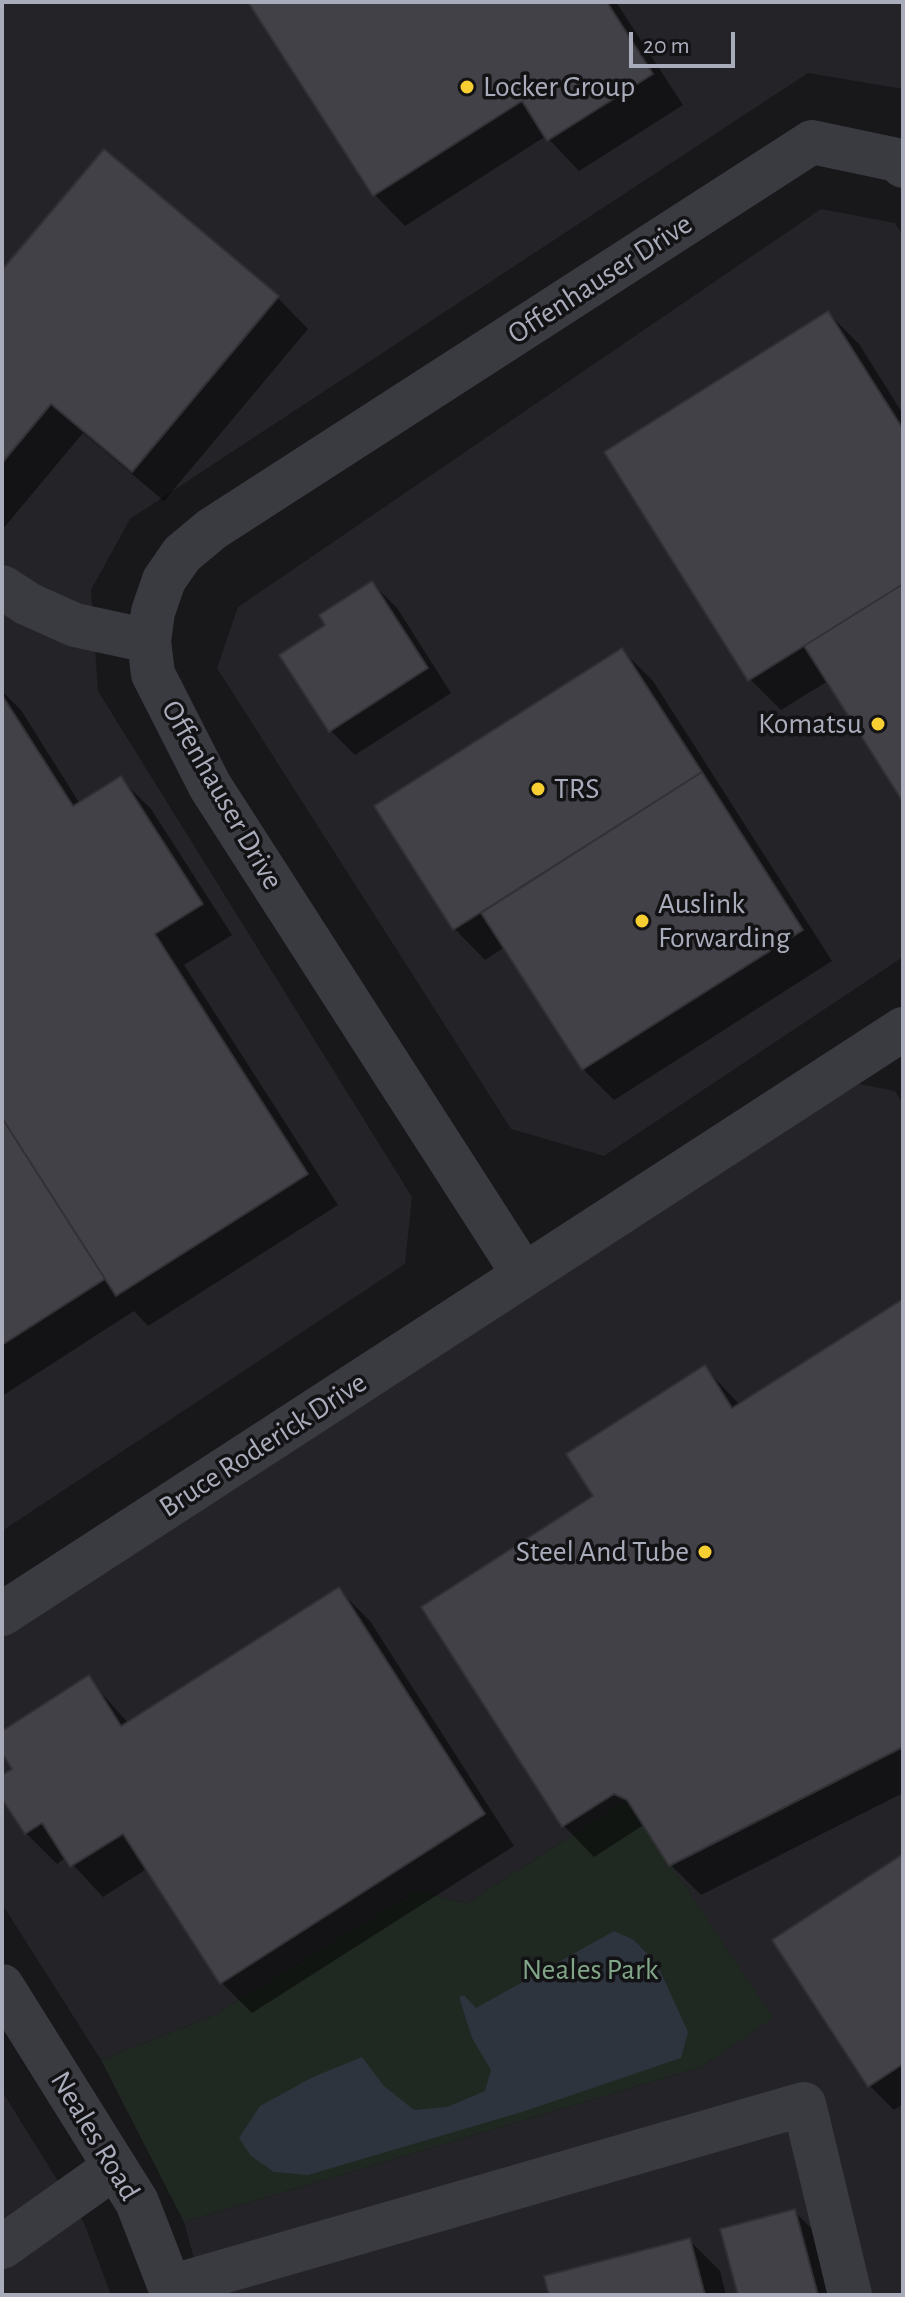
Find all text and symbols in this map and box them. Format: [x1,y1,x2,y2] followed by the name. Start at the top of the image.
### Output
[633,16,739,66] scale bar
[643,34,690,58] text: 20 m
[483,69,635,105] place label: Locker Group
[458,78,476,96] marker: Locker Group
[501,206,699,352] street label: Offenhauser Drive
[153,694,291,896] street label: Offenhauser Drive
[758,706,862,742] place label: Komatsu
[869,715,887,733] marker: Komatsu
[554,771,600,807] place label: TRS
[529,780,547,798] marker: TRS
[658,886,790,956] place label: Auslink Forwarding
[633,912,651,930] marker: Auslink Forwarding
[152,1364,374,1526] street label: Bruce Roderick Drive
[516,1534,689,1570] place label: Steel And Tube
[696,1543,714,1561] marker: Steel And Tube
[522,1952,658,1988] park label: Neales Park
[42,2065,148,2207] street label: Neales Road

